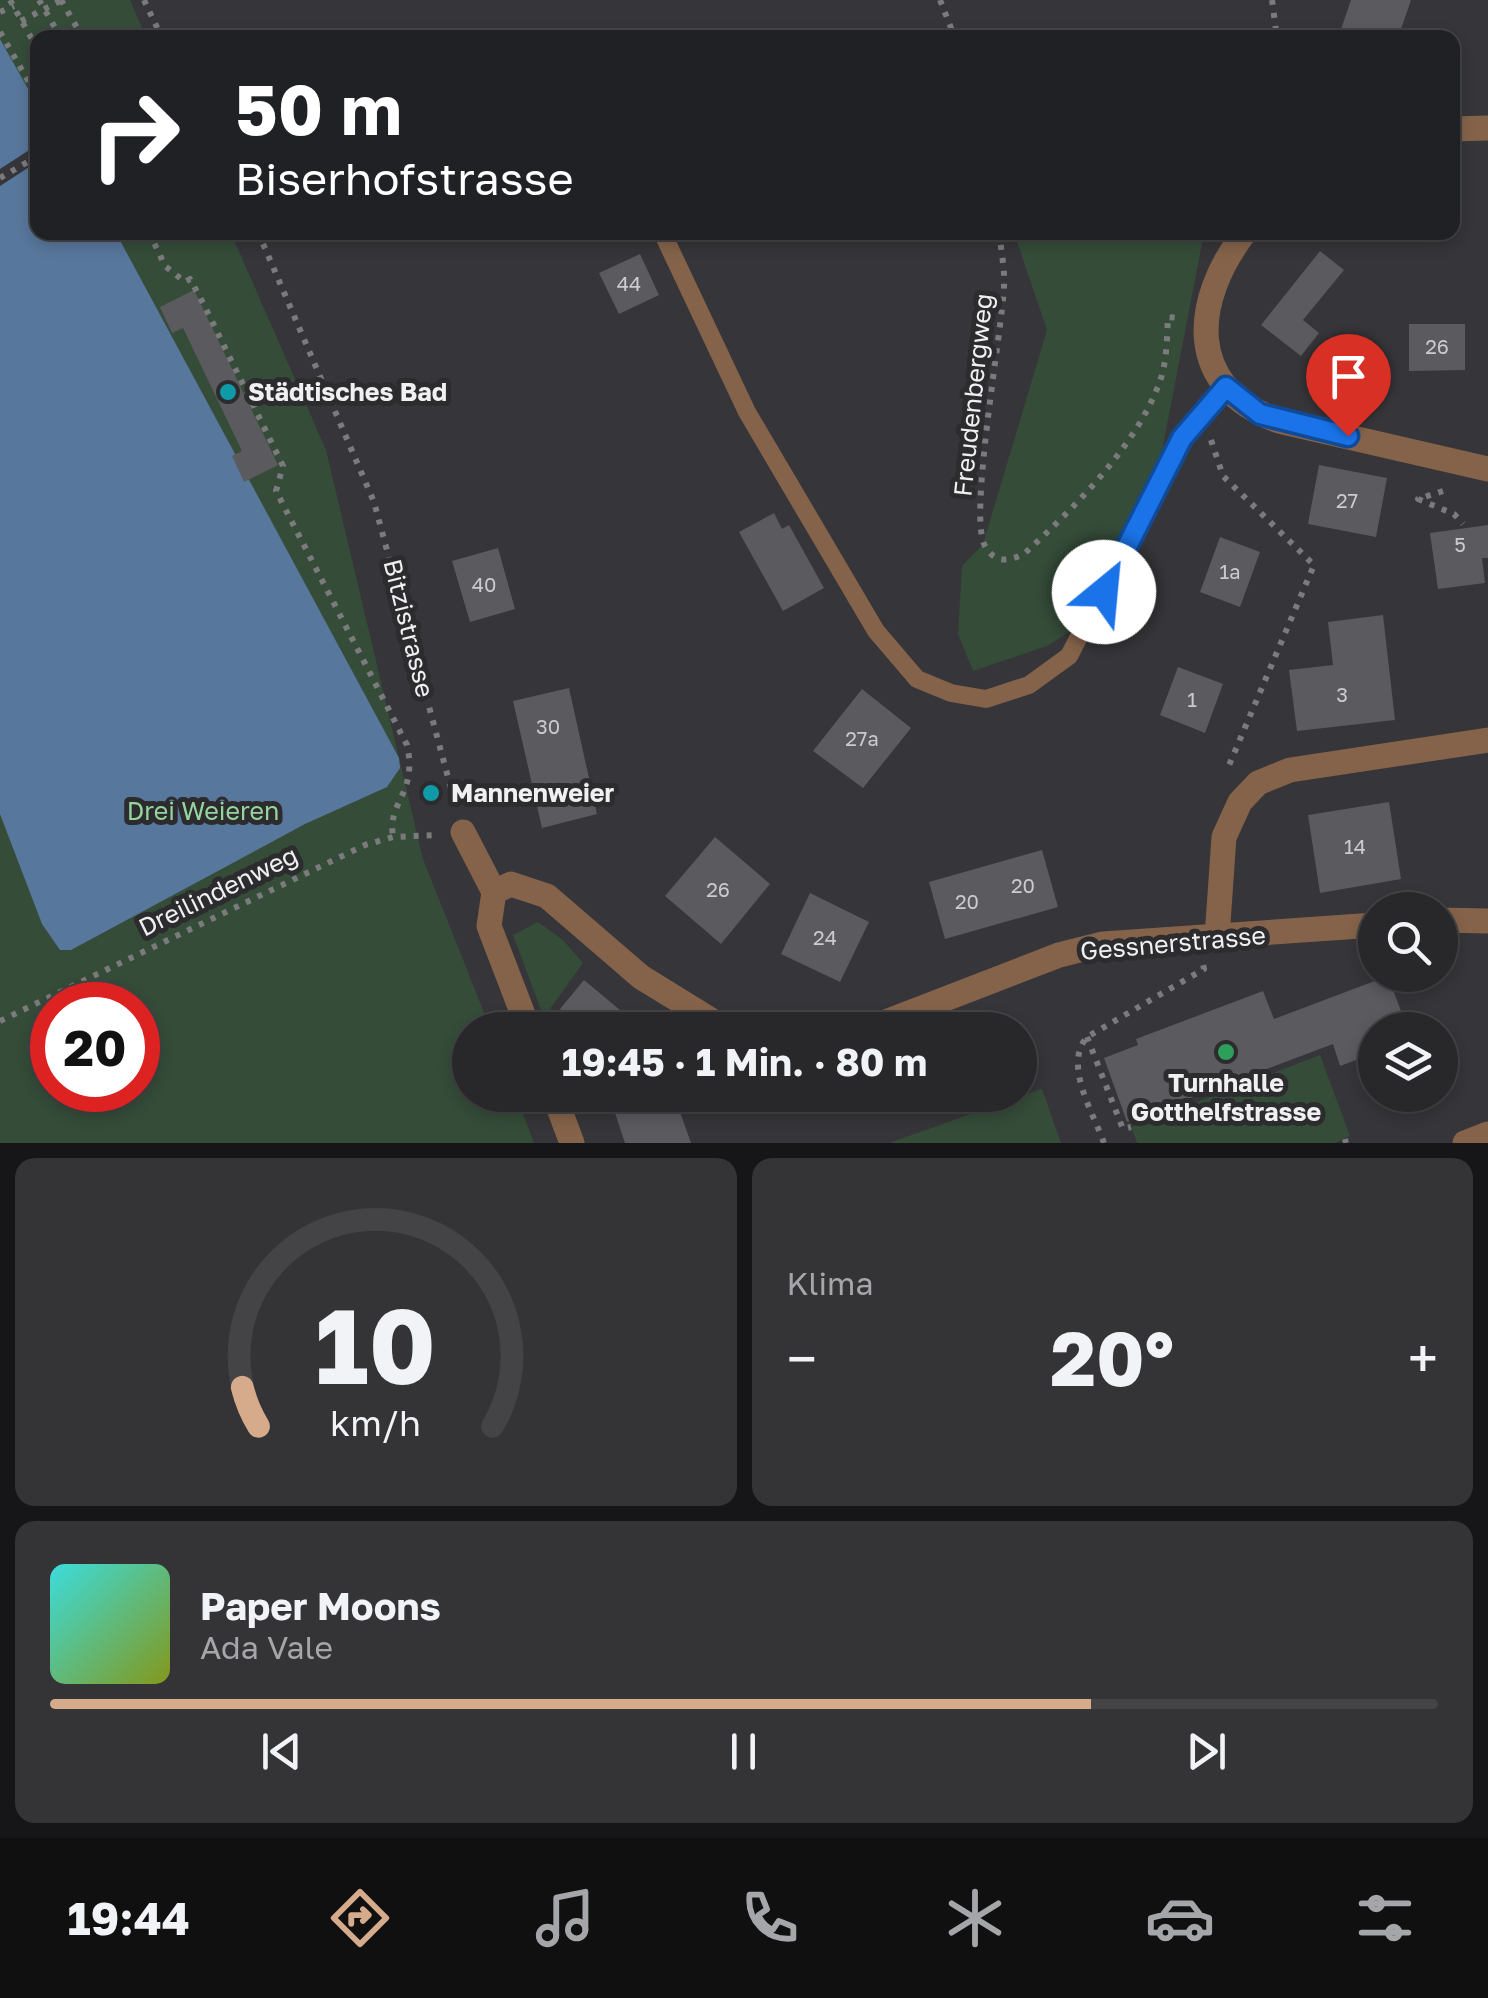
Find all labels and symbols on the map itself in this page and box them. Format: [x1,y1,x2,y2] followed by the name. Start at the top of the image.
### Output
[617,271,641,295] house number: 44
[946,292,999,498] street label: Freudenbergweg
[1306,334,1391,437] pin
[1425,334,1449,358] house number: 26
[248,376,447,407] place label: Städtisches Bad
[217,381,239,403] marker: Städtisches Bad
[1336,488,1358,512] house number: 27
[1454,532,1466,556] house number: 5
[1052,540,1156,644] position arrow
[377,556,442,700] street label: Bitzistrasse
[1220,559,1241,583] house number: 1a
[472,572,496,596] house number: 40
[1336,682,1348,706] house number: 3
[1187,687,1197,711] house number: 1
[536,714,560,738] house number: 30
[845,726,879,750] house number: 27a
[451,777,615,808] place label: Mannenweier
[420,782,442,804] marker: Mannenweier
[127,795,279,826] park label: Drei Weieren
[1344,834,1366,858] house number: 14
[133,839,302,942] street label: Dreilindenweg
[1011,873,1035,897] house number: 20
[706,877,730,901] house number: 26
[955,889,979,913] house number: 20
[1079,919,1267,966] street label: Gessnerstrasse
[813,925,837,949] house number: 24
[30,982,160,1112] speed limit sign: 20
[1215,1041,1237,1063] marker: Turnhalle Gotthelfstrasse
[1131,1067,1321,1127] place label: Turnhalle Gotthelfstrasse

